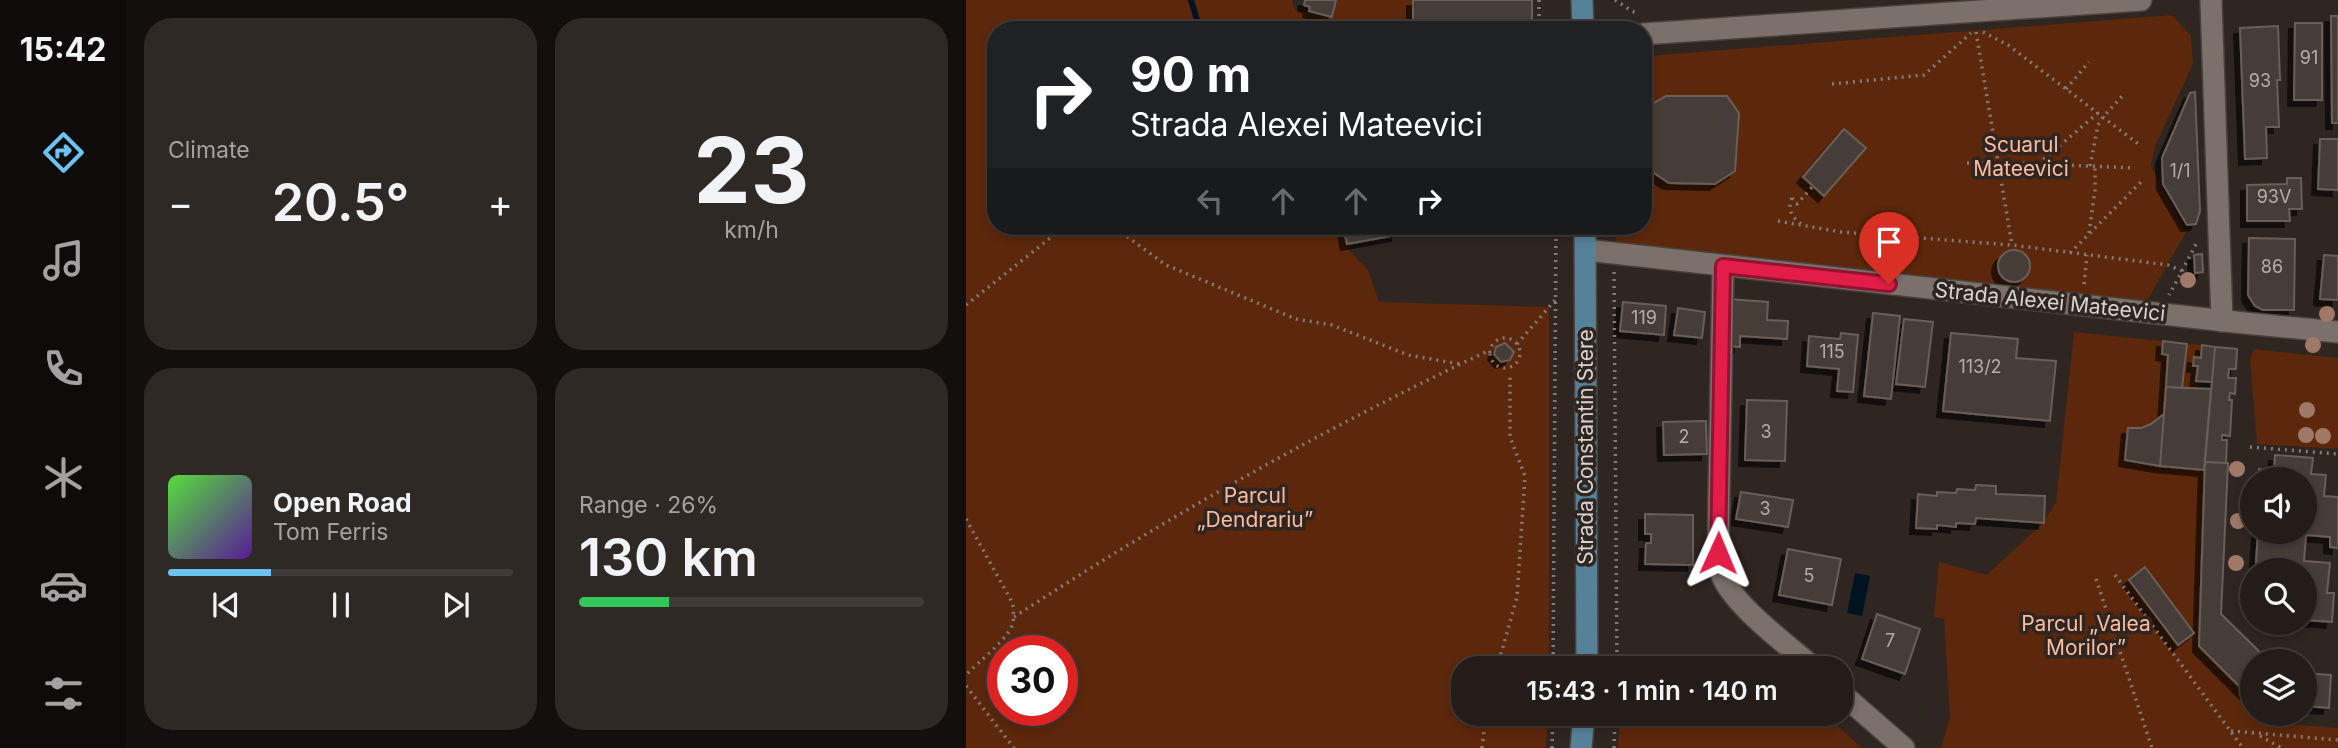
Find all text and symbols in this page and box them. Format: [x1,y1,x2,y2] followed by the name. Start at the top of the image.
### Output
[20,30,106,69] text: 15:42
[1130,45,1251,104] text: 90 m
[2300,47,2318,68] house number: 91
[1015,49,1106,140] icon: right
[2249,70,2271,91] house number: 93
[1130,105,1483,144] text: Strada Alexei Mateevici
[693,115,810,225] text: 23
[39,128,88,177] icon: directions
[1973,132,2069,181] park label: Scuarul Mateevici
[168,136,250,164] text: Climate
[2169,160,2191,181] house number: 1/1
[272,171,409,234] text: 20.5°
[168,180,193,226] text: −
[488,180,513,226] text: +
[1191,182,1229,220] icon: left
[1264,182,1302,220] icon: ahead
[1337,182,1375,220] icon: ahead
[1410,182,1448,220] icon: right
[2257,186,2291,207] house number: 93V
[1859,212,1919,284] pin
[724,216,779,244] text: km/h
[1870,223,1908,261] icon: arrive
[39,236,88,285] icon: music
[2261,256,2283,277] house number: 86
[1934,277,2167,326] street label: Strada Alexei Mateevici
[1631,307,1657,328] house number: 119
[1573,329,1598,565] street label: Strada Constantin Stere
[1819,341,1845,362] house number: 115
[39,344,88,393] icon: phone
[1958,356,2002,377] house number: 113/2
[1760,421,1772,442] house number: 3
[1679,426,1689,447] house number: 2
[39,453,88,502] icon: climate
[2240,467,2317,726] map controls
[2240,467,2317,544] button: sound
[1197,483,1313,532] park label: Parcul „Dendrariu”
[273,487,412,518] text: Open Road
[579,491,718,519] text: Range · 26%
[1759,498,1771,519] house number: 3
[1681,516,1755,590] position arrow
[273,518,388,546] text: Tom Ferris
[579,526,758,589] text: 130 km
[2240,558,2317,635] button: search
[39,561,88,610] icon: car
[1804,565,1814,586] house number: 5
[207,586,245,624] icon: previous
[322,586,360,624] icon: pause
[437,586,475,624] icon: next
[2021,611,2151,660] park label: Parcul „Valea Morilor”
[1885,630,1895,651] house number: 7
[987,635,1078,726] speed limit sign: 30
[2240,649,2317,726] button: layers
[39,669,88,718] icon: filters
[1526,675,1778,706] text: 15:43 · 1 min · 140 m

